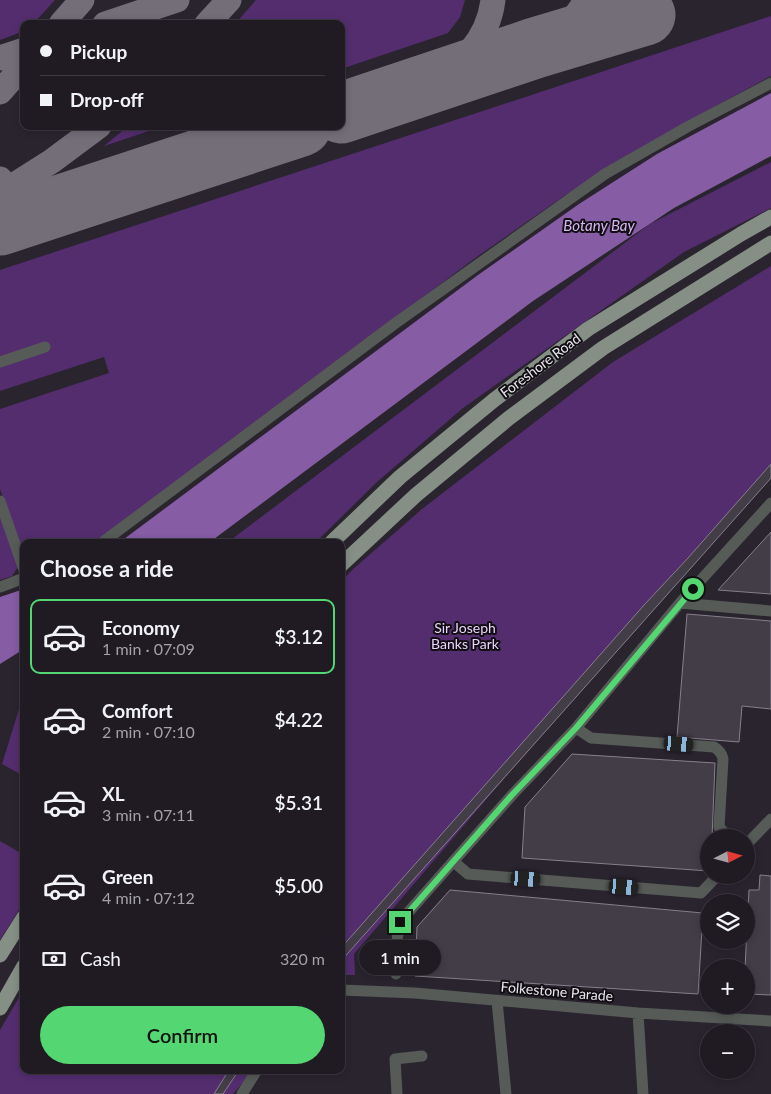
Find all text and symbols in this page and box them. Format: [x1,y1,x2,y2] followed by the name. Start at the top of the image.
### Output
[70,40,127,63] text: Pickup
[70,88,144,111] text: Drop-off
[563,216,635,234] water label: Botany Bay
[497,329,583,401] street label: Foreshore Road
[40,555,174,582] text: Choose a ride
[682,578,704,600] route start
[42,614,87,659] icon: car
[102,616,180,639] text: Economy
[431,619,500,652] park label: Sir Joseph Banks Park
[274,625,323,648] text: $3.12
[102,639,195,658] text: 1 min · 07:09
[42,697,87,742] icon: car
[102,699,173,722] text: Comfort
[274,708,323,731] text: $4.22
[102,722,195,741] text: 2 min · 07:10
[663,735,694,753] car
[42,780,87,825] icon: car
[102,782,125,805] text: XL
[274,791,323,814] text: $5.31
[102,805,195,824] text: 3 min · 07:11
[700,829,755,884] north arrow
[700,829,755,1079] map controls
[42,863,87,908] icon: car
[102,865,153,888] text: Green
[510,870,541,888] car
[274,874,323,897] text: $5.00
[608,878,639,896] car
[102,888,195,907] text: 4 min · 07:12
[700,894,755,949] button: layers
[389,911,411,933] route end
[359,940,441,974] callout: 1 min
[40,945,68,973] icon: cash
[80,947,121,970] text: Cash
[380,948,420,967] text: 1 min
[280,949,325,968] text: 320 m
[700,959,755,1014] button: +
[500,978,614,1004] street label: Folkestone Parade
[40,1006,325,1064] button: Confirm
[700,1024,755,1079] button: −

